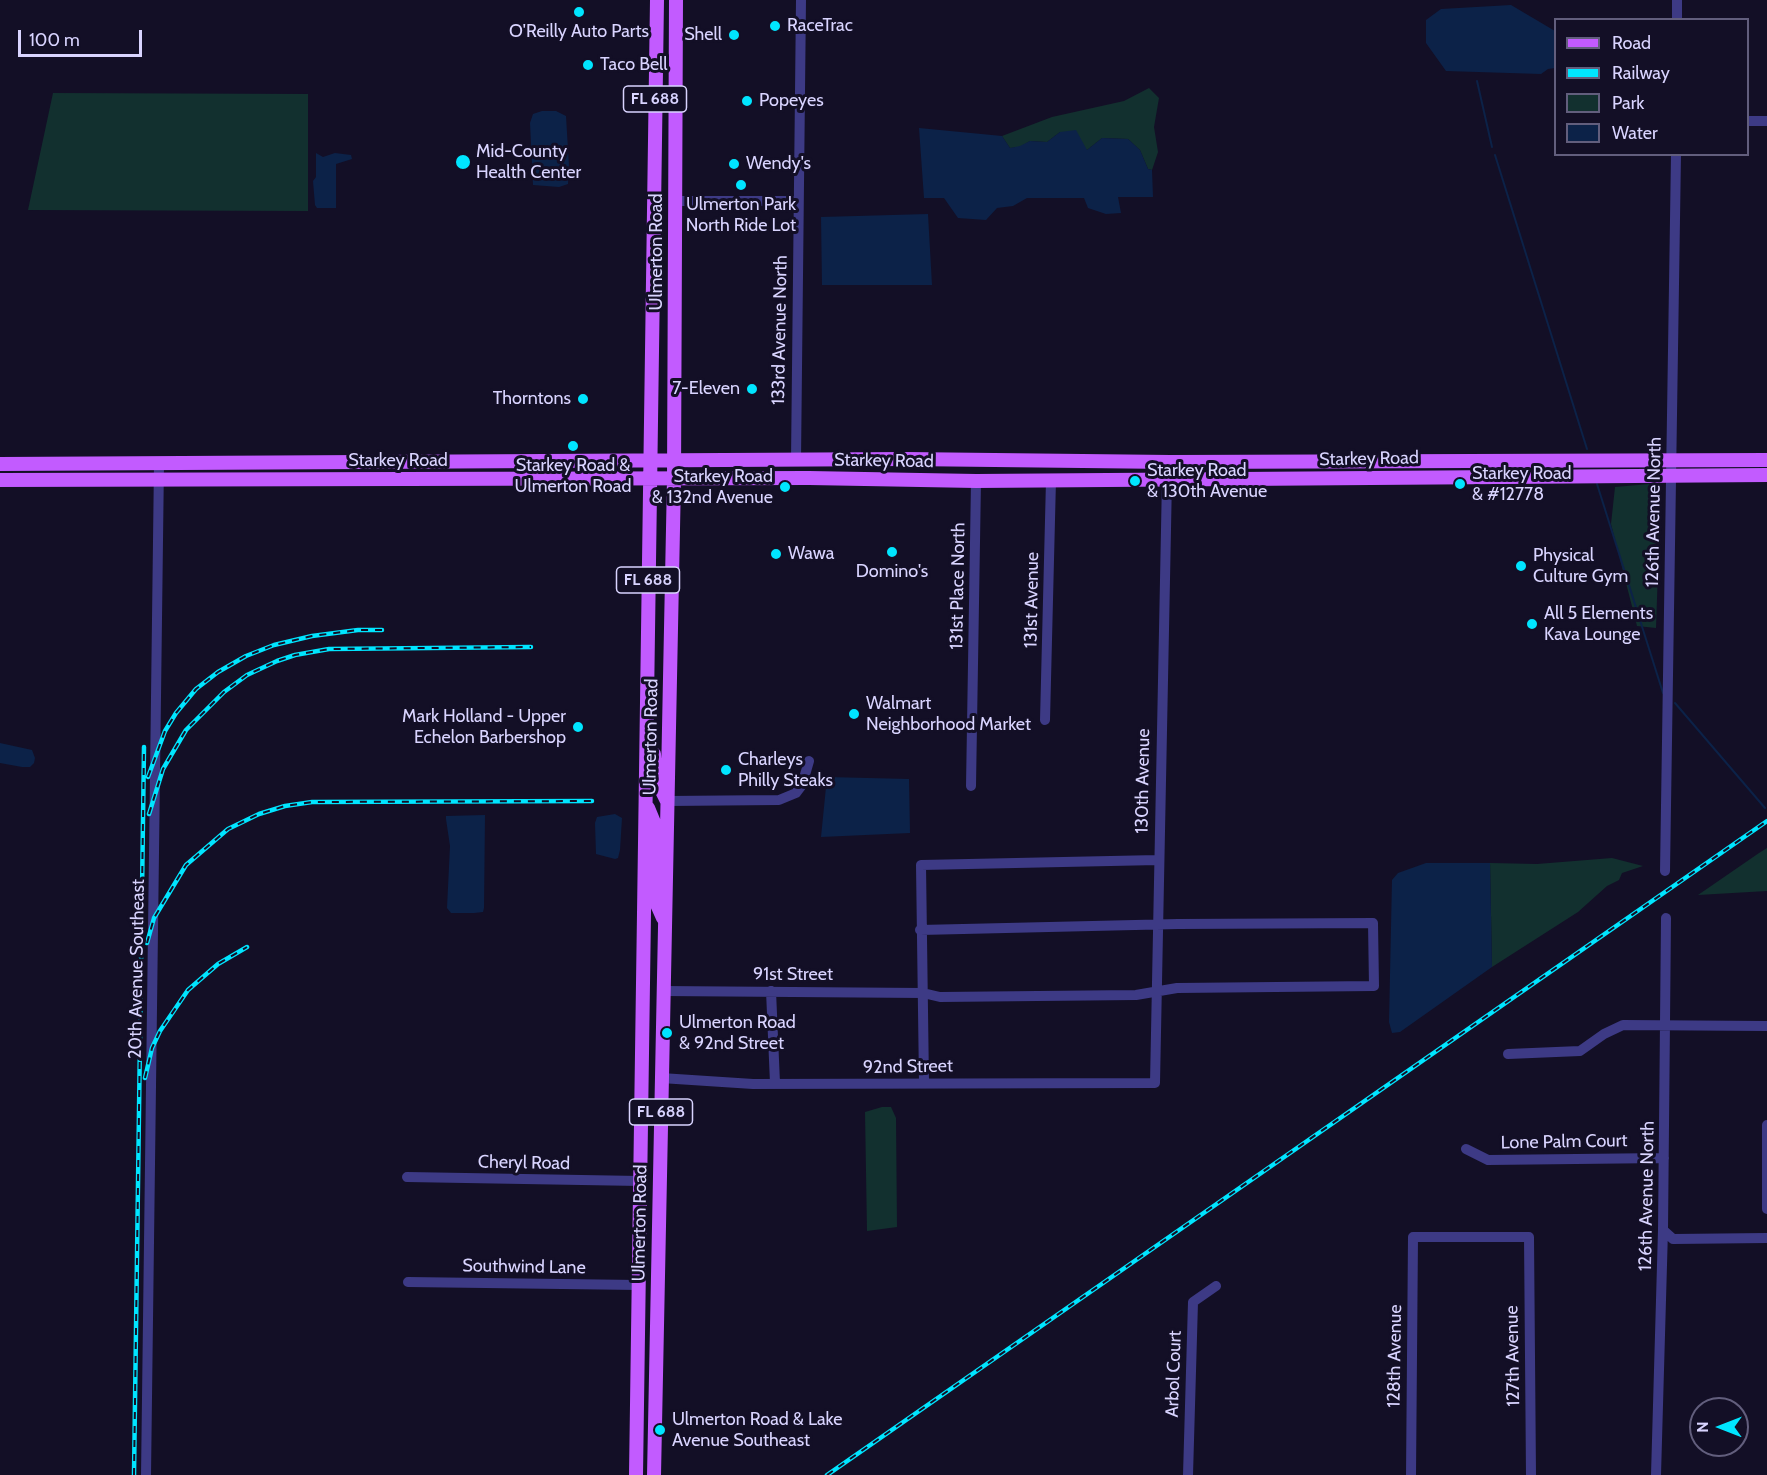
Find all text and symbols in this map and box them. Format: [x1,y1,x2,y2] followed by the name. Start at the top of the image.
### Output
[572,5,586,19] marker: O'Reilly Auto Parts
[787,15,853,37] place label: RaceTrac
[21,18,146,56] scale bar
[1554,18,1749,156] legend
[768,19,782,33] marker: RaceTrac
[509,21,649,43] place label: O'Reilly Auto Parts
[684,24,722,46] place label: Shell
[727,28,741,42] marker: Shell
[29,29,80,51] text: 100 m
[1612,32,1651,54] text: Road
[600,54,668,76] place label: Taco Bell
[581,58,595,72] marker: Taco Bell
[1612,62,1670,84] text: Railway
[624,86,686,112] road number: FL 688
[759,90,824,112] place label: Popeyes
[1612,92,1644,114] text: Park
[740,94,754,108] marker: Popeyes
[1612,122,1658,144] text: Water
[476,141,581,184] place label: Mid-County Health Center
[454,153,472,171] marker: Mid-County Health Center
[746,153,811,175] place label: Wendy's
[727,157,741,171] marker: Wendy's
[734,178,748,192] marker: Ulmerton Park North Ride Lot
[646,194,668,310] street label: Ulmerton Road
[686,194,796,236] place label: Ulmerton Park North Ride Lot
[768,255,792,405] street label: 133rd Avenue North
[672,378,740,400] place label: 7-Eleven
[745,382,759,396] marker: 7-Eleven
[493,388,571,410] place label: Thorntons
[576,392,590,406] marker: Thorntons
[1642,437,1666,587] street label: 126th Avenue North
[566,439,580,453] marker: Starkey Road & Ulmerton Road
[1319,447,1419,471] street label: Starkey Road
[834,449,934,473] street label: Starkey Road
[348,450,448,472] street label: Starkey Road
[515,455,631,498] place label: Starkey Road & Ulmerton Road
[1147,460,1267,502] place label: Starkey Road & 130th Avenue
[1472,463,1572,506] place label: Starkey Road & #12778
[652,466,773,508] place label: Starkey Road & 132nd Avenue
[1128,474,1142,488] marker: Starkey Road & 130th Avenue
[1453,477,1467,491] marker: Starkey Road & #12778
[778,480,792,494] marker: Starkey Road & 132nd Avenue
[946,522,970,650] street label: 131st Place North
[788,543,834,565] place label: Wawa
[885,545,899,559] marker: Domino's
[1533,545,1628,588] place label: Physical Culture Gym
[769,547,783,561] marker: Wawa
[1020,552,1044,648] street label: 131st Avenue
[1514,559,1528,573] marker: Physical Culture Gym
[856,561,928,583] place label: Domino's
[616,567,680,593] road number: FL 688
[1544,603,1653,646] place label: All 5 Elements Kava Lounge
[1525,617,1539,631] marker: All 5 Elements Kava Lounge
[639,678,663,796] street label: Ulmerton Road
[866,693,1031,736] place label: Walmart Neighborhood Market
[402,706,566,748] place label: Mark Holland - Upper Echelon Barbershop
[847,707,861,721] marker: Walmart Neighborhood Market
[571,720,585,734] marker: Mark Holland - Upper Echelon Barbershop
[1131,728,1155,834] street label: 130th Avenue
[738,749,833,792] place label: Charleys Philly Steaks
[719,763,733,777] marker: Charleys Philly Steaks
[125,879,149,1059] street label: 20th Avenue Southeast
[753,964,833,986] street label: 91st Street
[679,1012,796,1054] place label: Ulmerton Road & 92nd Street
[660,1026,674,1040] marker: Ulmerton Road & 92nd Street
[863,1055,953,1079] street label: 92nd Street
[630,1099,692,1125] road number: FL 688
[1635,1121,1659,1271] street label: 126th Avenue North
[1500,1130,1628,1154] street label: Lone Palm Court
[478,1151,570,1175] street label: Cheryl Road
[628,1164,652,1282] street label: Ulmerton Road
[462,1255,586,1279] street label: Southwind Lane
[1383,1304,1407,1408] street label: 128th Avenue
[1501,1305,1525,1407] street label: 127th Avenue
[1162,1330,1186,1418] street label: Arbol Court
[1689,1397,1749,1457] north arrow
[672,1409,842,1452] place label: Ulmerton Road & Lake Avenue Southeast
[1693,1421,1712,1433] text: N
[653,1423,667,1437] marker: Ulmerton Road & Lake Avenue Southeast

